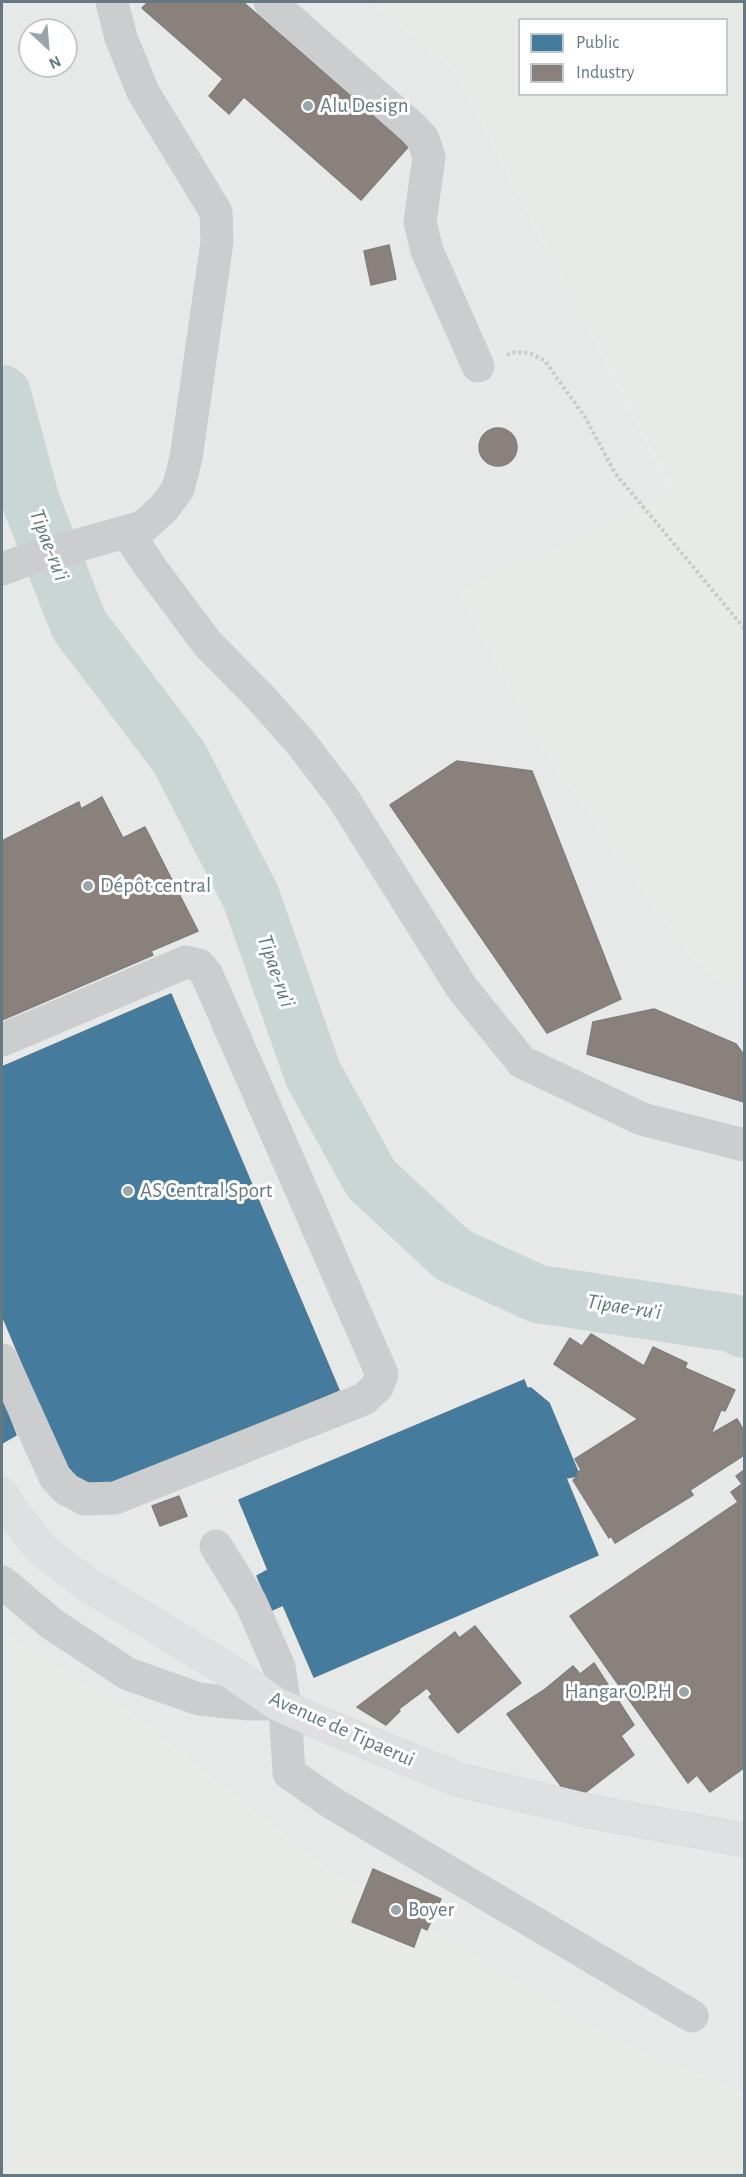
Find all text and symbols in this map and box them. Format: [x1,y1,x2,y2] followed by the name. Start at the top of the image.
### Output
[18,18,78,78] north arrow
[518,18,728,96] legend
[576,34,619,52] text: Public
[47,53,64,72] text: N
[576,64,635,82] text: Industry
[320,93,409,119] place label: Alu Design
[301,99,315,113] marker: Alu Design
[23,505,75,585] water label: Tipae-ru’i
[100,873,211,899] place label: Dépôt central
[81,879,95,893] marker: Dépôt central
[251,931,301,1011] water label: Tipae-ru’i
[140,1178,272,1204] place label: AS Central Sport
[121,1184,135,1198] marker: AS Central Sport
[585,1288,663,1326] water label: Tipae-ru’i
[565,1679,672,1705] place label: Hangar O.P.H
[677,1685,691,1699] marker: Hangar O.P.H
[265,1686,419,1772] street label: Avenue de Tipaerui
[408,1897,454,1923] place label: Boyer
[389,1903,403,1917] marker: Boyer

